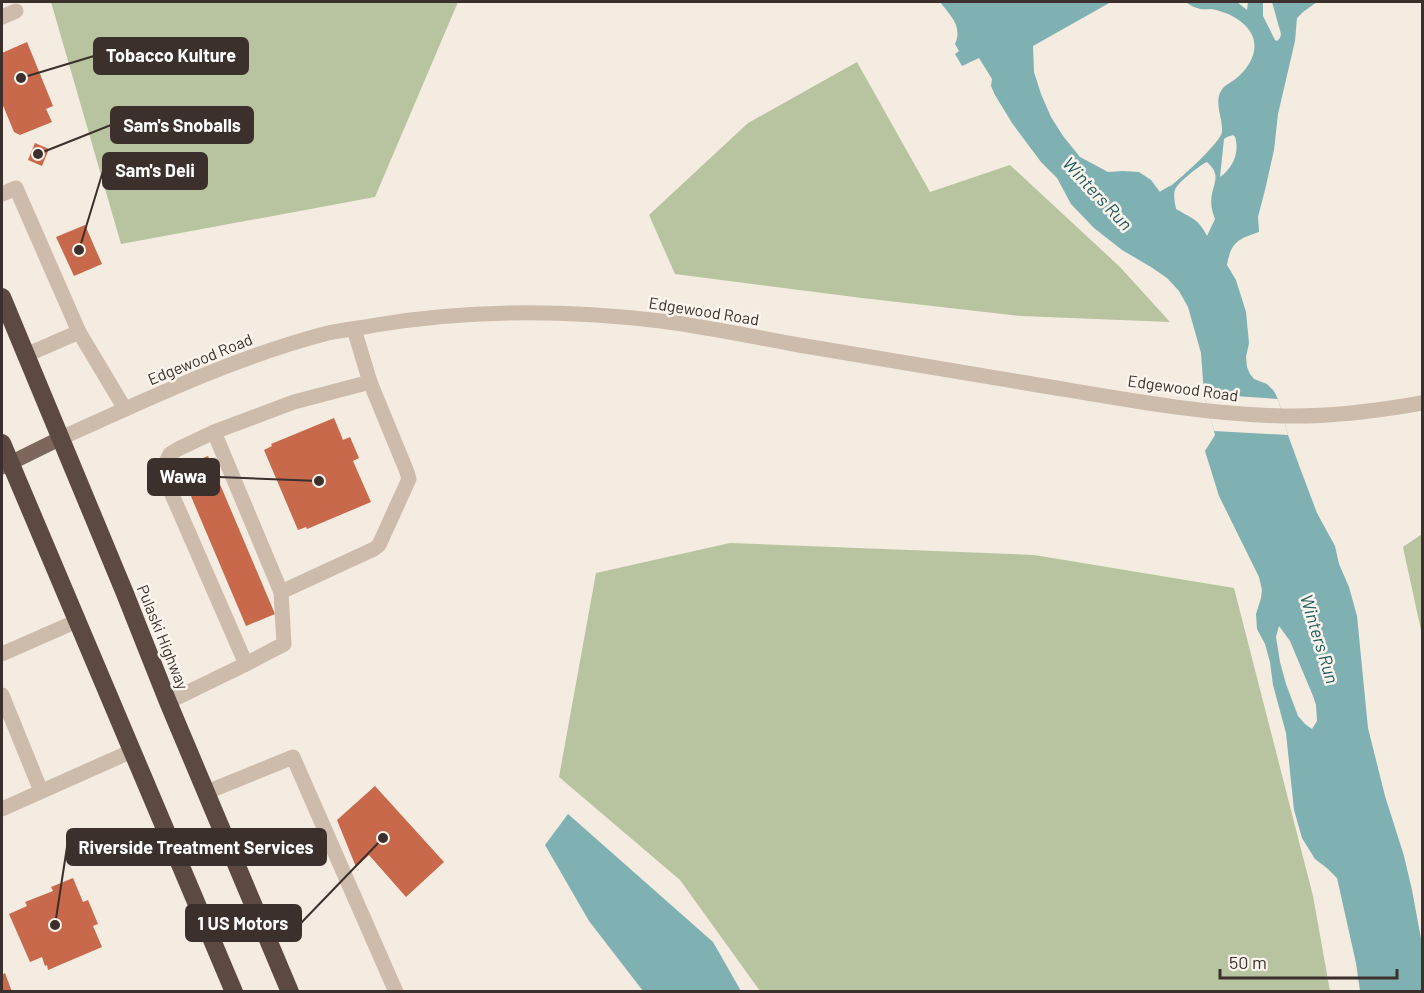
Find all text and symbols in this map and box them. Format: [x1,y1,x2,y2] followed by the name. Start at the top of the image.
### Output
[94,38,248,74] callout: Tobacco Kulture
[106,44,236,66] text: Tobacco Kulture
[111,107,253,143] callout: Sam's Snoballs
[123,114,241,136] text: Sam's Snoballs
[1058,152,1137,235] water label: Winters Run
[103,153,207,189] callout: Sam's Deli
[115,159,195,181] text: Sam's Deli
[648,292,761,329] street label: Edgewood Road
[145,329,255,388] street label: Edgewood Road
[1127,370,1240,405] street label: Edgewood Road
[148,459,219,495] callout: Wawa
[159,465,207,487] text: Wawa
[134,582,193,693] street label: Pulaski Highway
[1296,591,1344,686] water label: Winters Run
[67,829,326,865] callout: Riverside Treatment Services
[78,836,314,858] text: Riverside Treatment Services
[186,905,301,941] callout: 1 US Motors
[198,912,288,934] text: 1 US Motors
[1220,942,1397,980] scale bar
[1229,951,1267,973] text: 50 m

